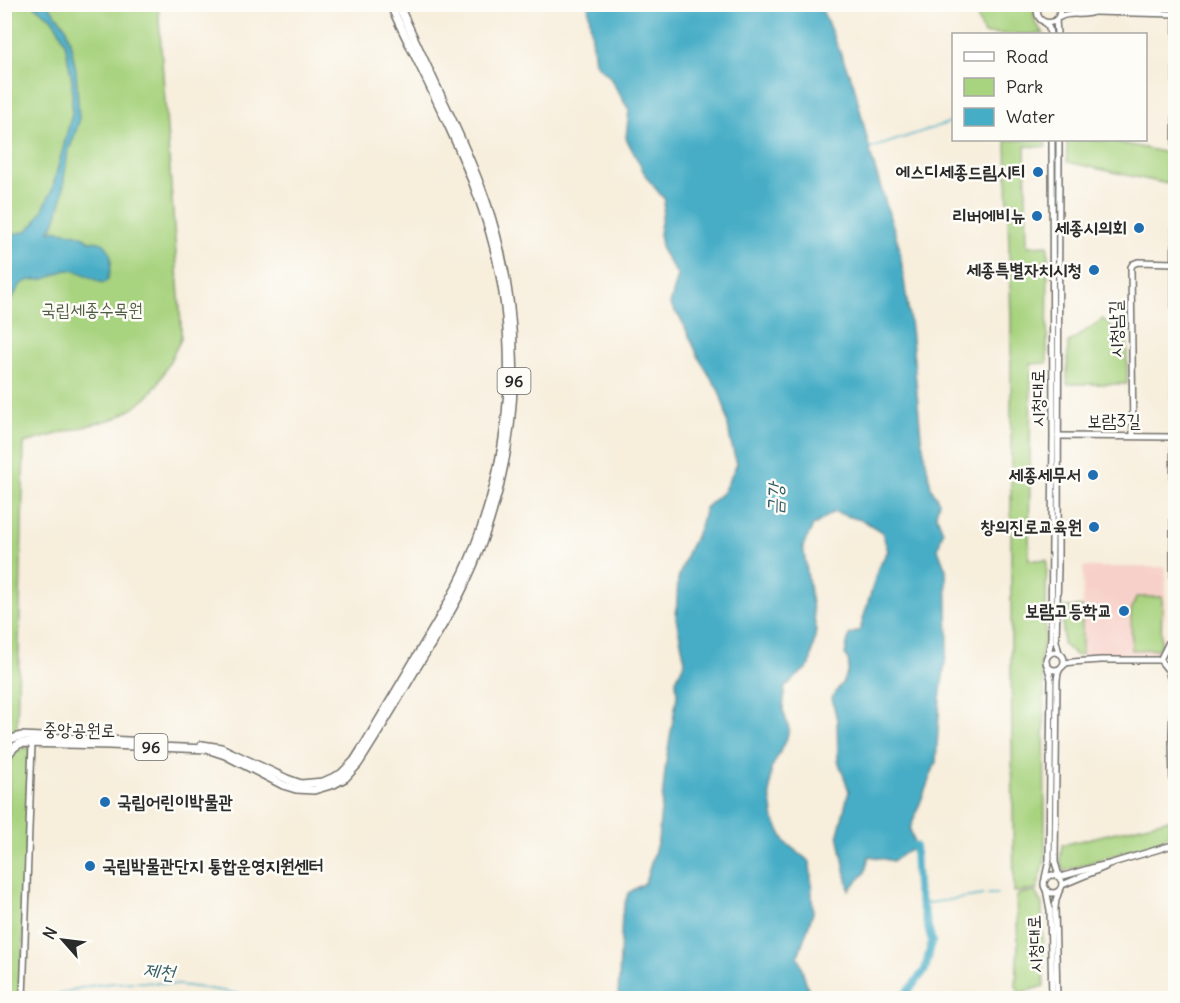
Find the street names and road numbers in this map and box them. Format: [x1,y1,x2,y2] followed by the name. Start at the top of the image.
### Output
[1103,299,1128,358] street label: 시청남길
[498,368,530,394] road number: 96
[1026,369,1049,427] street label: 시청대로
[1087,409,1141,432] street label: 보람3길
[43,717,115,742] street label: 중앙공원로
[134,734,168,760] road number: 96
[1022,915,1047,973] street label: 시청대로

